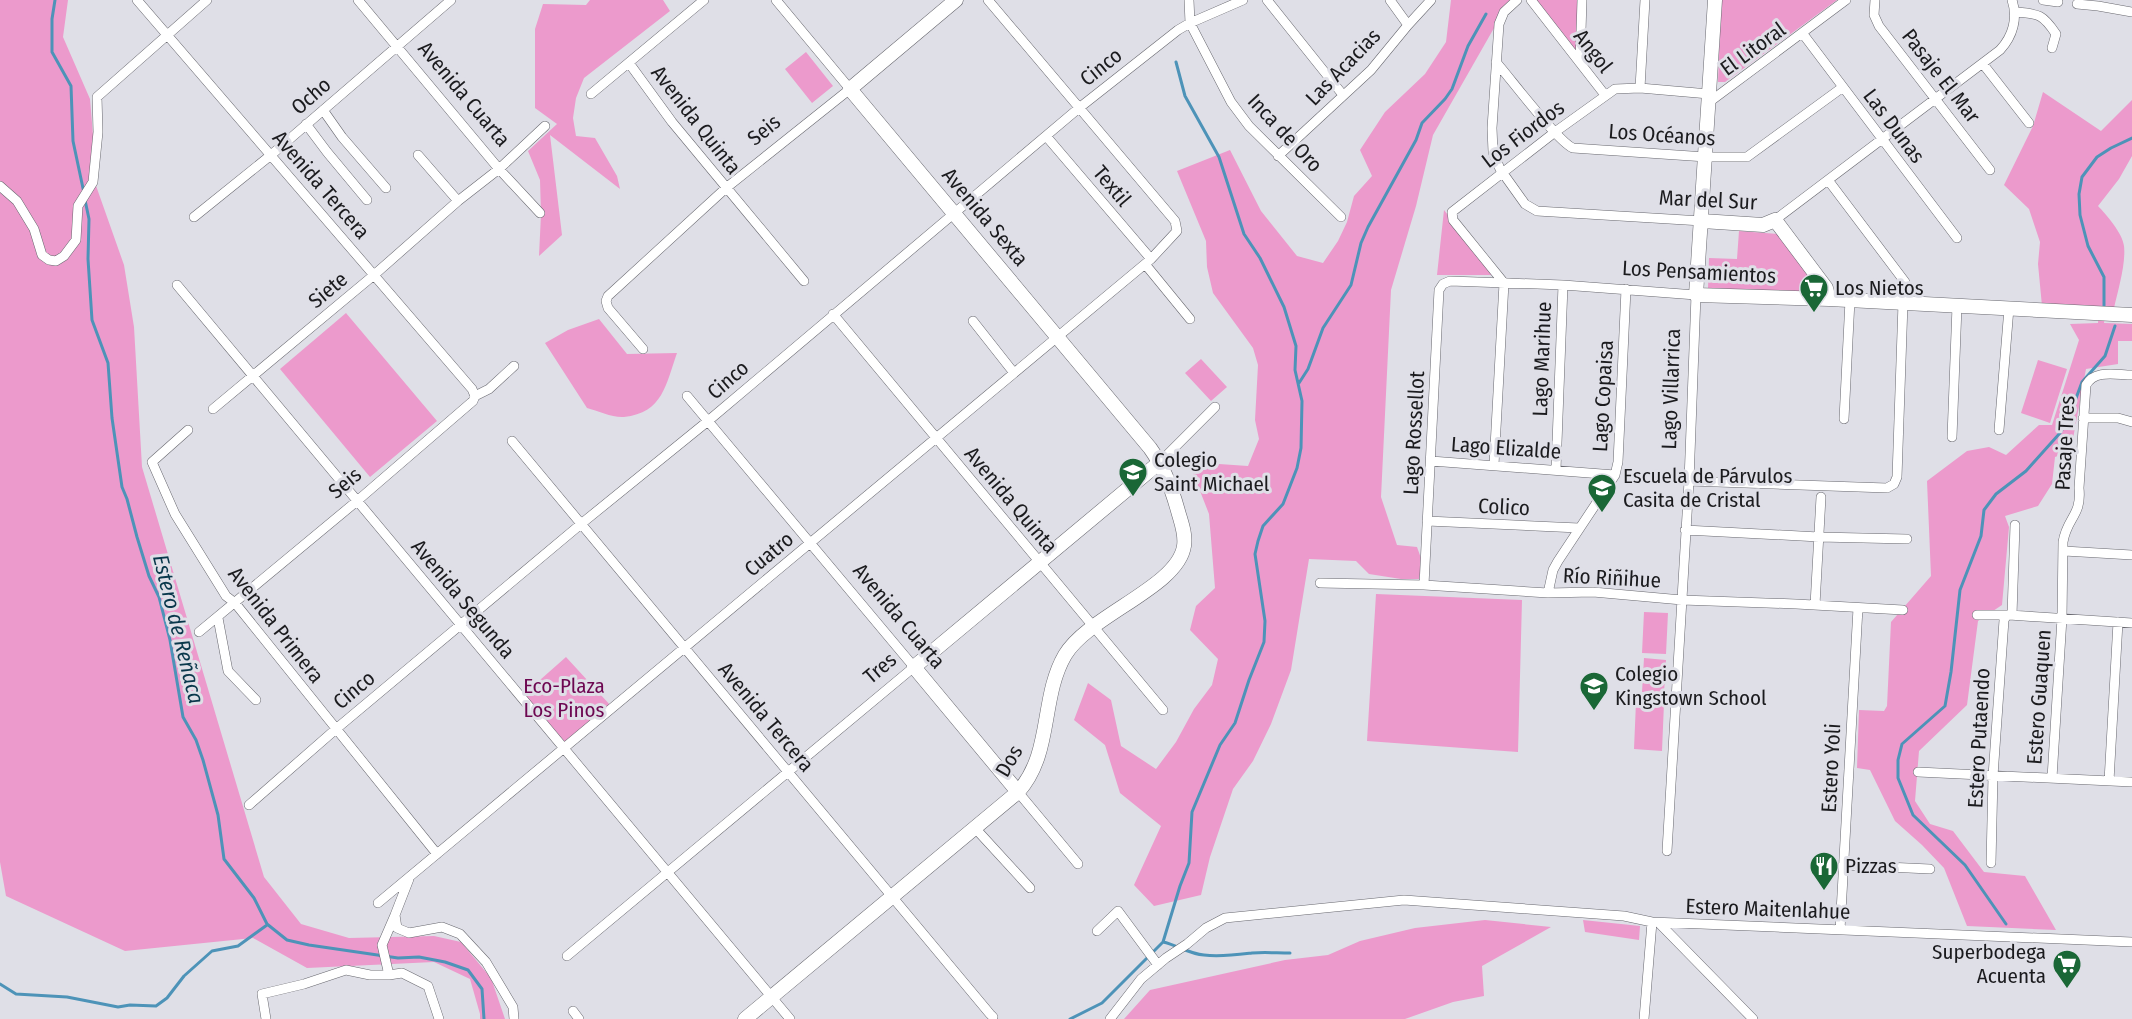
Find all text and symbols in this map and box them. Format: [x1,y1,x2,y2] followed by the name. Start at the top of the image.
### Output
[1715,16,1791,81] street label: El Litoral
[1300,23,1386,111] street label: Las Acacias
[1568,24,1618,78] street label: Angol
[1896,24,1986,129] street label: Pasaje El Mar
[412,36,516,152] street label: Avenida Cuarta
[1075,42,1127,92] street label: Cinco
[645,60,747,180] street label: Avenida Quinta
[286,72,336,120] street label: Ocho
[1858,84,1930,168] street label: Las Dunas
[1242,88,1328,178] street label: Inca de Oro
[1477,95,1569,173] street label: Los Fiordos
[742,109,786,151] street label: Seis
[1608,118,1716,152] street label: Los Océanos
[267,125,375,245] street label: Avenida Tercera
[1087,160,1137,212] street label: Textil
[936,163,1034,271] street label: Avenida Sexta
[1658,184,1758,216] street label: Mar del Sur
[1621,255,1777,289] street label: Los Pensamientos
[303,266,353,314] street label: Siete
[1798,272,1830,314] supermarket icon: Los Nietos
[1835,275,1924,301] place label: Los Nietos
[1527,301,1557,417] street label: Lago Marihue
[1656,328,1686,450] street label: Lago Villarrica
[1587,340,1619,452] street label: Lago Copaisa
[702,355,754,405] street label: Cinco
[1398,370,1430,496] street label: Lago Rossellot
[2050,395,2080,491] street label: Pasaje Tres
[1450,431,1562,465] street label: Lago Elizalde
[959,441,1063,559] street label: Avenida Quinta
[1154,447,1270,497] place label: Colegio Saint Michael
[1117,456,1149,498] school or university icon: Colegio Saint Michael
[323,462,367,504] street label: Seis
[1623,463,1792,513] place label: Escuela de Párvulos Casita de Cristal
[1586,472,1618,514] school or university icon: Escuela de Párvulos Casita de Cristal
[1477,493,1531,521] street label: Colico
[739,526,799,582] street label: Cuatro
[406,534,520,664] street label: Avenida Segunda
[147,552,210,707] water label: Estero de Reñaca
[847,558,951,674] street label: Avenida Cuarta
[223,562,329,688] street label: Avenida Primera
[1562,562,1662,594] street label: Río Riñihue
[2021,629,2057,765] street label: Estero Guaquen
[858,647,902,689] street label: Tres
[713,657,819,777] street label: Avenida Tercera
[1615,661,1767,711] place label: Colegio Kingstown School
[328,665,380,715] street label: Cinco
[1962,667,1996,809] street label: Estero Putaendo
[1578,670,1610,712] school or university icon: Colegio Kingstown School
[523,673,605,723] park label: Eco-Plaza Los Pinos
[1816,723,1846,813] street label: Estero Yoli
[990,741,1028,781] street label: Dos
[1808,850,1840,892] restaurant icon: Pizzas
[1845,853,1897,879] place label: Pizzas
[1685,893,1851,925] street label: Estero Maitenlahue
[1932,939,2046,989] place label: Superbodega Acuenta
[2051,948,2083,990] supermarket icon: Superbodega Acuenta

